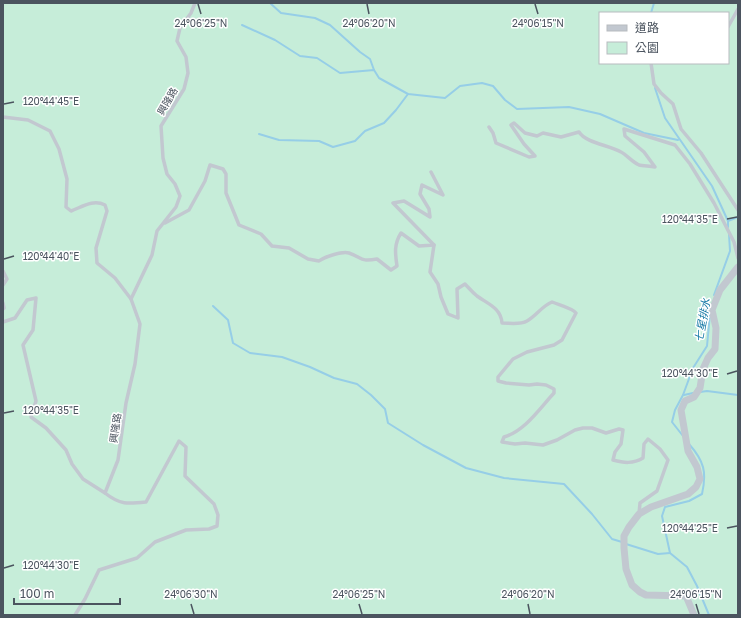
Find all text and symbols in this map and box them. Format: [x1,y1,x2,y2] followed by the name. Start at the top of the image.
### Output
[599,12,729,64] legend
[175,17,227,29] text: 24°06'25"N
[342,17,396,29] text: 24°06'20"N
[512,17,564,29] text: 24°06'15"N
[635,20,659,35] text: 道路
[635,40,659,55] text: 公園
[154,85,180,117] street label: 興隆路
[23,95,79,107] text: 120°44'45"E
[662,213,718,225] text: 120°44'35"E
[23,250,79,262] text: 120°44'40"E
[692,296,712,343] water label: 七星排水
[662,367,718,379] text: 120°44'30"E
[23,404,79,416] text: 120°44'35"E
[107,412,123,444] street label: 興隆路
[662,522,718,534] text: 120°44'25"E
[23,559,79,571] text: 120°44'30"E
[14,580,120,606] scale bar
[20,586,54,601] text: 100 m
[164,588,218,600] text: 24°06'30"N
[333,588,385,600] text: 24°06'25"N
[501,588,555,600] text: 24°06'20"N
[670,588,722,600] text: 24°06'15"N

